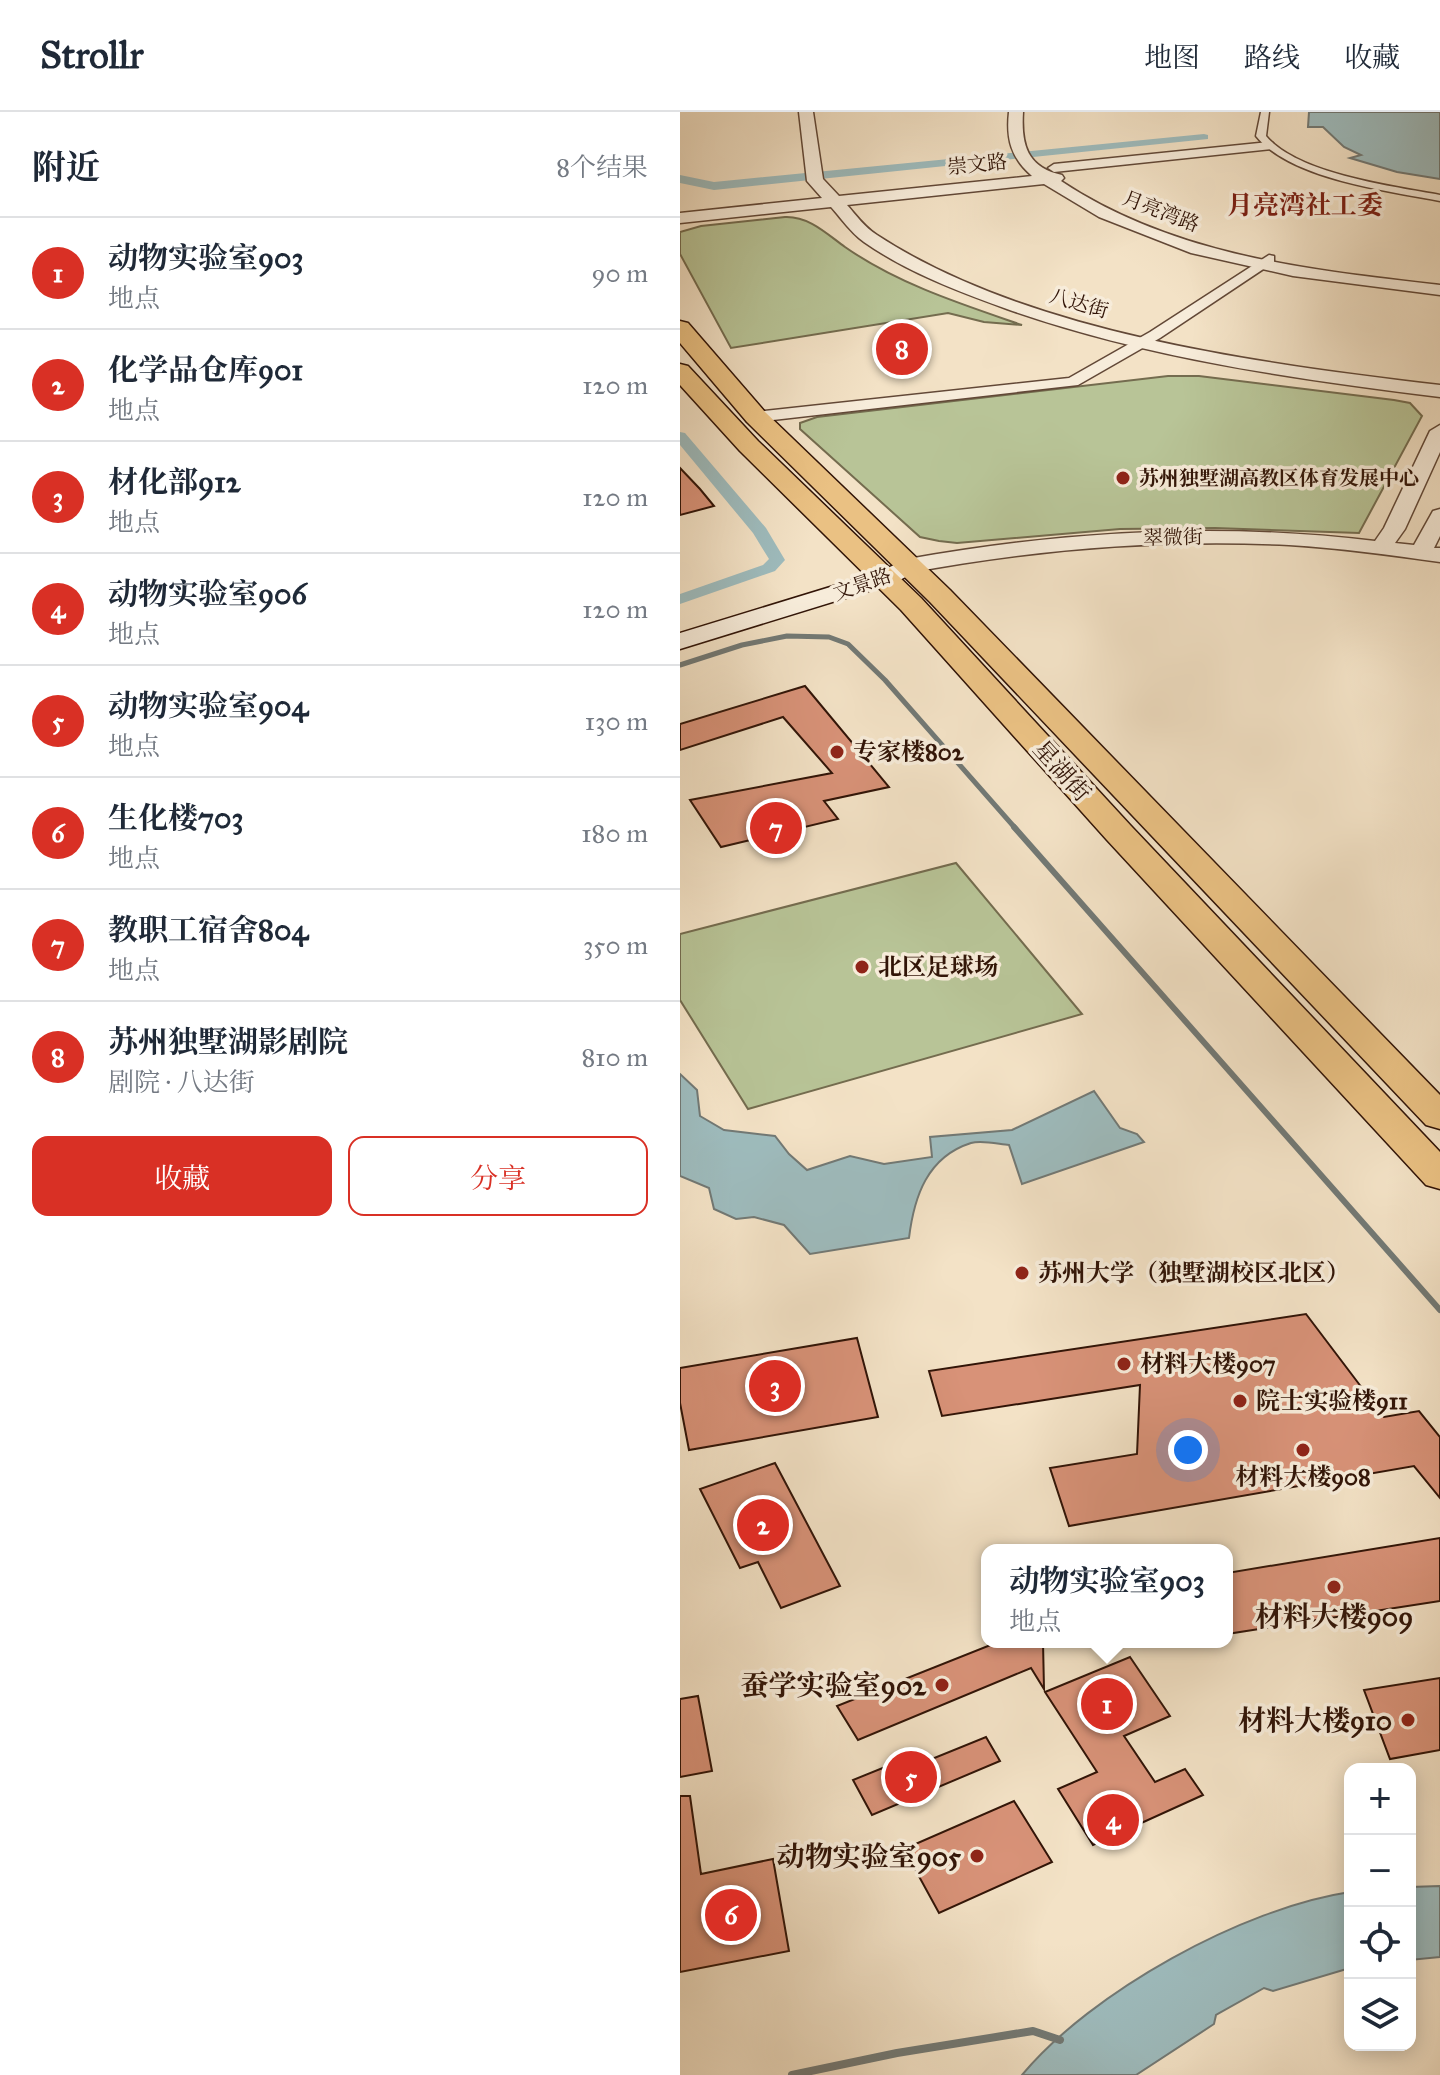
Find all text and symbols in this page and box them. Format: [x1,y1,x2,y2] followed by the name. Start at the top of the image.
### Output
[40,32,143,78] text: Strollr
[1144,40,1200,75] text: 地图
[1244,40,1300,75] text: 路线
[1344,40,1400,75] text: 收藏
[32,147,100,188] text: 附近
[946,149,1008,179] street label: 崇文路
[556,151,648,183] text: 8个结果
[1119,185,1203,237] street label: 月亮湾路
[1227,189,1383,221] district label: 月亮湾社工委
[108,240,304,276] text: 动物实验室903
[53,257,63,289] text: 1
[591,257,648,289] text: 90 m
[108,282,160,314] text: 地点
[1047,283,1111,323] street label: 八达街
[876,319,928,379] pin: 8
[108,352,303,388] text: 化学品仓库901
[52,369,64,401] text: 2
[582,369,648,401] text: 120 m
[108,394,160,426] text: 地点
[108,464,241,500] text: 材化部912
[1139,466,1419,490] place label: 苏州独墅湖高教区体育发展中心
[1114,469,1132,487] marker: 苏州独墅湖高教区体育发展中心
[53,481,63,513] text: 3
[582,481,648,513] text: 120 m
[108,506,160,538] text: 地点
[1143,524,1203,550] street label: 翠微街
[830,563,894,605] street label: 文景路
[108,576,307,612] text: 动物实验室906
[51,593,65,625] text: 4
[582,593,648,625] text: 120 m
[108,618,160,650] text: 地点
[108,688,308,724] text: 动物实验室904
[52,705,64,737] text: 5
[585,705,648,737] text: 130 m
[108,730,160,762] text: 地点
[1027,734,1097,808] street label: 星湖街
[853,737,965,767] place label: 专家楼802
[828,743,846,761] marker: 专家楼802
[750,798,802,858] pin: 7
[108,800,243,836] text: 生化楼703
[51,817,65,849] text: 6
[581,817,648,849] text: 180 m
[108,842,160,874] text: 地点
[108,912,308,948] text: 教职工宿舍804
[51,929,65,961] text: 7
[583,929,648,961] text: 350 m
[878,952,998,982] place label: 北区足球场
[108,954,160,986] text: 地点
[853,958,871,976] marker: 北区足球场
[108,1024,348,1060] text: 苏州独墅湖影剧院
[51,1041,65,1073] text: 8
[581,1041,648,1073] text: 810 m
[108,1066,255,1098] text: 剧院 · 八达街
[32,1136,332,1216] button: 收藏
[348,1136,648,1216] button: 分享
[1038,1258,1350,1288] place label: 苏州大学（独墅湖校区北区）
[1013,1264,1031,1282] marker: 苏州大学（独墅湖校区北区）
[1140,1349,1276,1379] place label: 材料大楼907
[1115,1355,1133,1373] marker: 材料大楼907
[749,1356,801,1416] pin: 3
[1256,1386,1408,1416] place label: 院士实验楼911
[1231,1392,1249,1410] marker: 院士实验楼911
[1168,1430,1208,1470] your location
[1294,1441,1312,1459] marker: 材料大楼908
[1235,1462,1371,1492] place label: 材料大楼908
[737,1495,789,1555] pin: 2
[981,1544,1233,1648] popup
[1009,1563,1205,1599] text: 动物实验室903
[1325,1578,1343,1596] marker: 材料大楼909
[1255,1599,1413,1634] place label: 材料大楼909
[1009,1605,1061,1637] text: 地点
[741,1668,927,1703] place label: 蚕学实验室902
[1081,1674,1133,1734] pin: 1
[933,1676,951,1694] marker: 蚕学实验室902
[1238,1703,1392,1738] place label: 材料大楼910
[1399,1711,1417,1729] marker: 材料大楼910
[885,1747,937,1807] pin: 5
[1344,1763,1416,2051] map controls
[1344,1763,1416,1835] button: +
[1087,1790,1139,1850] pin: 4
[1344,1835,1416,1907] button: −
[777,1839,961,1874] place label: 动物实验室905
[968,1847,986,1865] marker: 动物实验室905
[705,1885,757,1945] pin: 6
[1344,1907,1416,1979] button: locate
[1344,1979,1416,2051] button: layers

